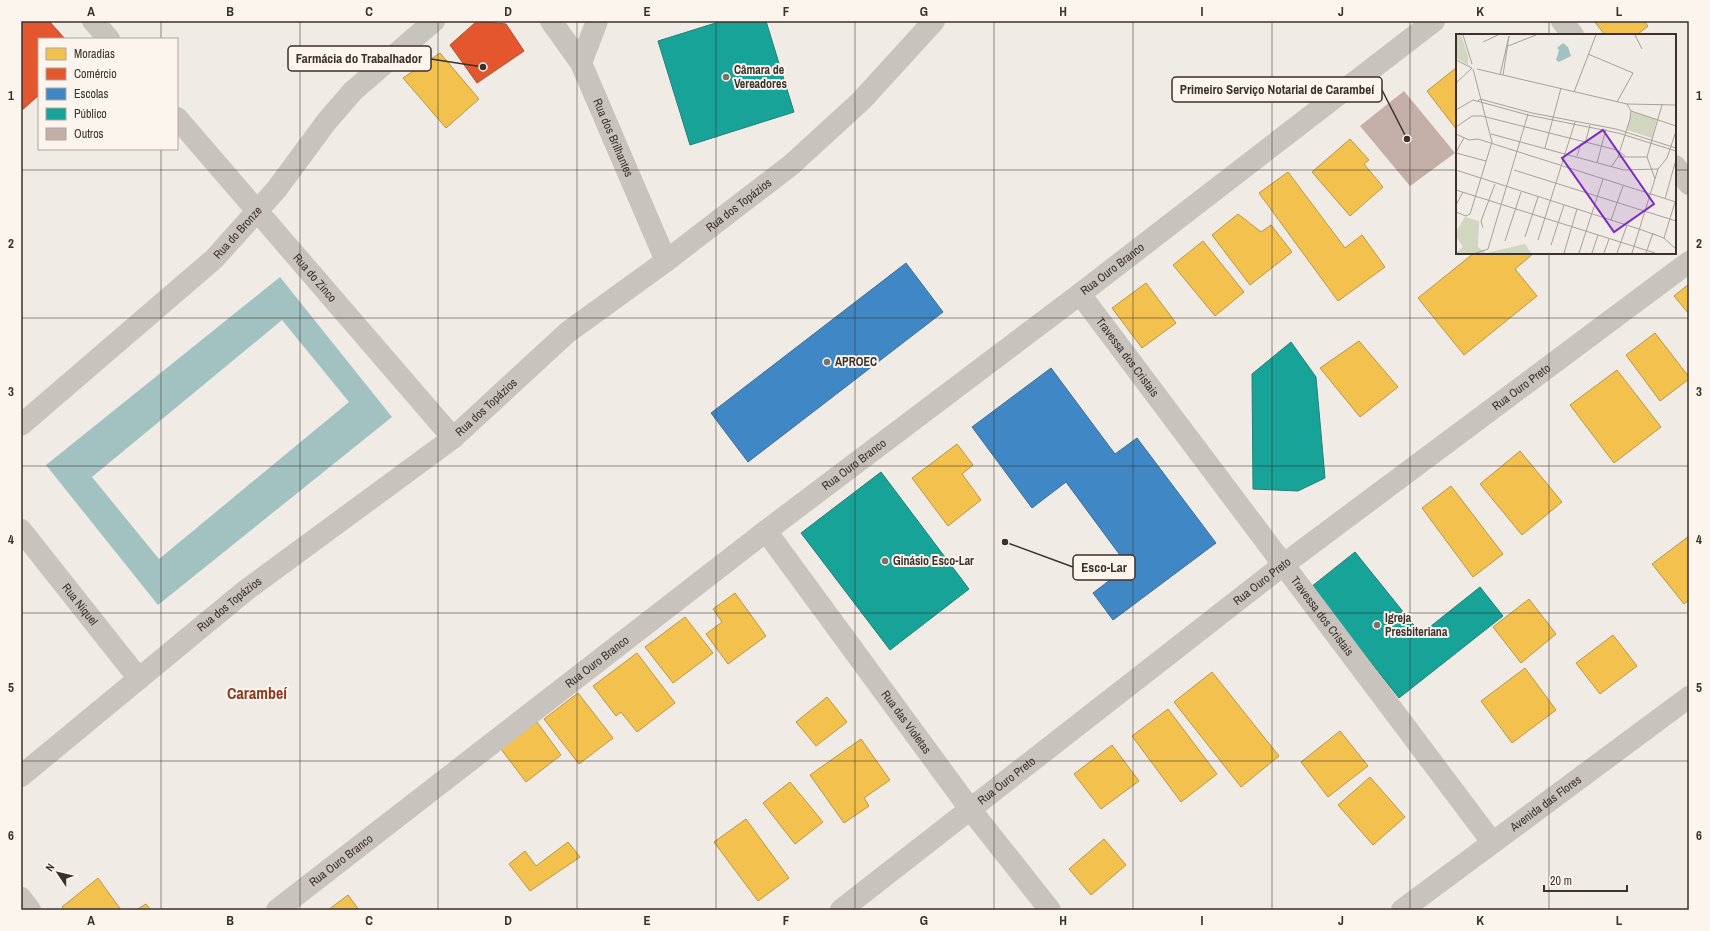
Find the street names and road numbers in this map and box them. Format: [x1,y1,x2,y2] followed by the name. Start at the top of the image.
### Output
[589,96,637,180] street label: Rua dos Brilhantes
[703,175,775,235] street label: Rua dos Topázios
[210,203,266,262] street label: Rua do Bronze
[1077,239,1148,299] street label: Rua Ouro Branco
[289,250,340,305] street label: Rua do Zinco
[1092,314,1163,400] street label: Travessa dos Cristais
[1489,360,1554,414] street label: Rua Ouro Preto
[452,375,521,440] street label: Rua dos Topázios
[819,435,889,494] street label: Rua Ouro Branco
[1230,554,1294,609] street label: Rua Ouro Preto
[194,573,265,635] street label: Rua dos Topázios
[1287,573,1357,659] street label: Travessa dos Cristais
[58,580,102,629] street label: Rua Niquel
[562,632,632,692] street label: Rua Ouro Branco
[878,687,935,757] street label: Rua das Violetas
[974,753,1039,808] street label: Rua Ouro Preto
[1506,772,1585,836] street label: Avenida das Flores
[306,831,376,890] street label: Rua Ouro Branco

